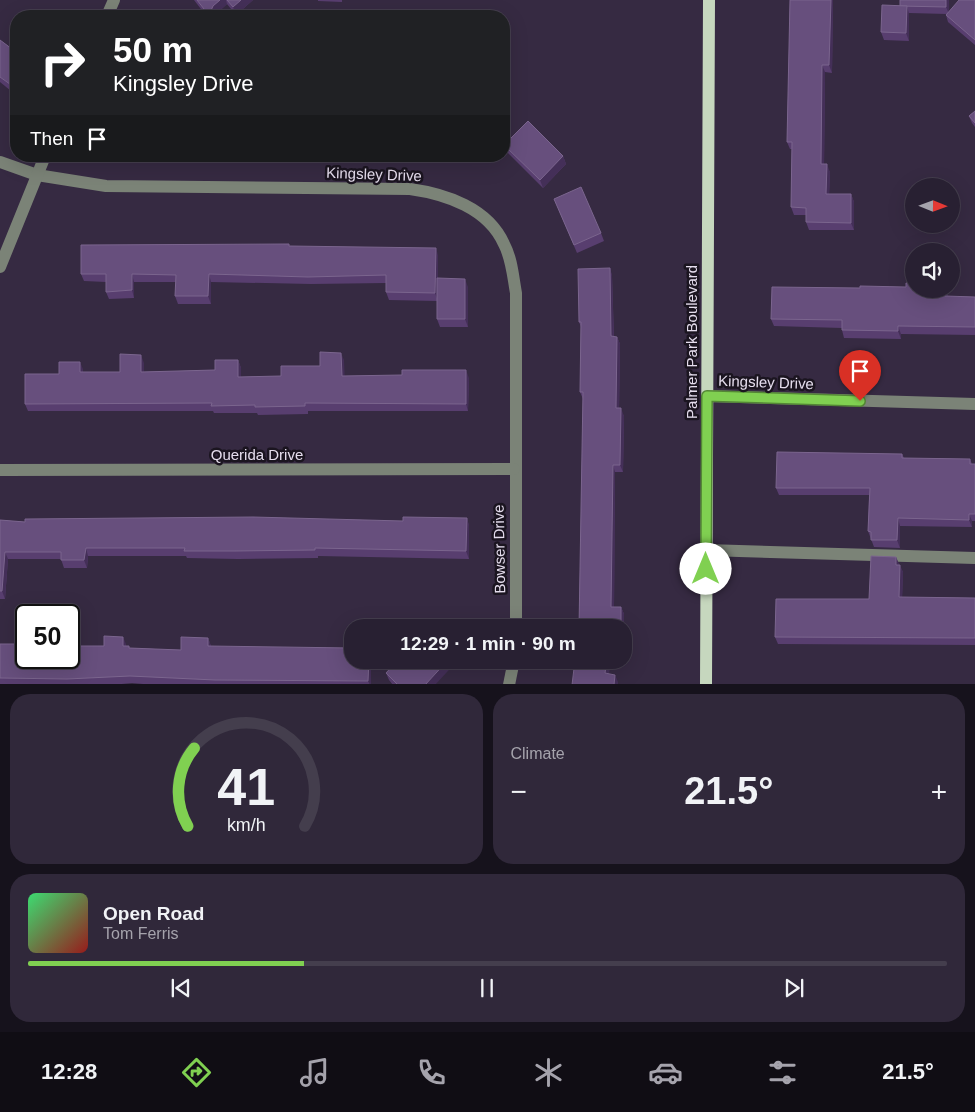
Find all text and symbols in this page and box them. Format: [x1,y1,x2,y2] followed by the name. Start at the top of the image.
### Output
[30,30,95,95] icon: right
[113,30,193,69] text: 50 m
[113,71,254,96] text: Kingsley Drive
[83,125,111,153] icon: arrive
[30,128,73,149] text: Then
[326,164,422,184] street label: Kingsley Drive
[905,178,960,232] north arrow
[905,178,960,298] map controls
[905,243,960,298] button: sound
[683,265,700,419] street label: Palmer Park Boulevard
[839,350,881,401] pin
[846,357,874,385] icon: arrive
[718,372,814,392] street label: Kingsley Drive
[211,446,303,463] street label: Querida Drive
[490,504,508,594] street label: Bowser Drive
[679,542,731,594] position arrow
[15,604,80,669] speed limit sign: 50
[400,633,576,654] text: 12:29 · 1 min · 90 m
[511,745,565,762] text: Climate
[217,758,275,816] text: 41
[684,770,773,812] text: 21.5°
[511,776,527,807] text: −
[931,776,947,807] text: +
[227,815,266,835] text: km/h
[103,903,204,924] text: Open Road
[103,925,179,942] text: Tom Ferris
[167,974,195,1002] icon: previous
[473,974,501,1002] icon: pause
[780,974,808,1002] icon: next
[179,1055,214,1090] icon: directions
[297,1055,332,1090] icon: music
[414,1055,449,1090] icon: phone
[531,1055,566,1090] icon: climate
[648,1055,683,1090] icon: car
[765,1055,800,1090] icon: filters
[41,1059,97,1084] text: 12:28
[882,1059,934,1084] text: 21.5°

